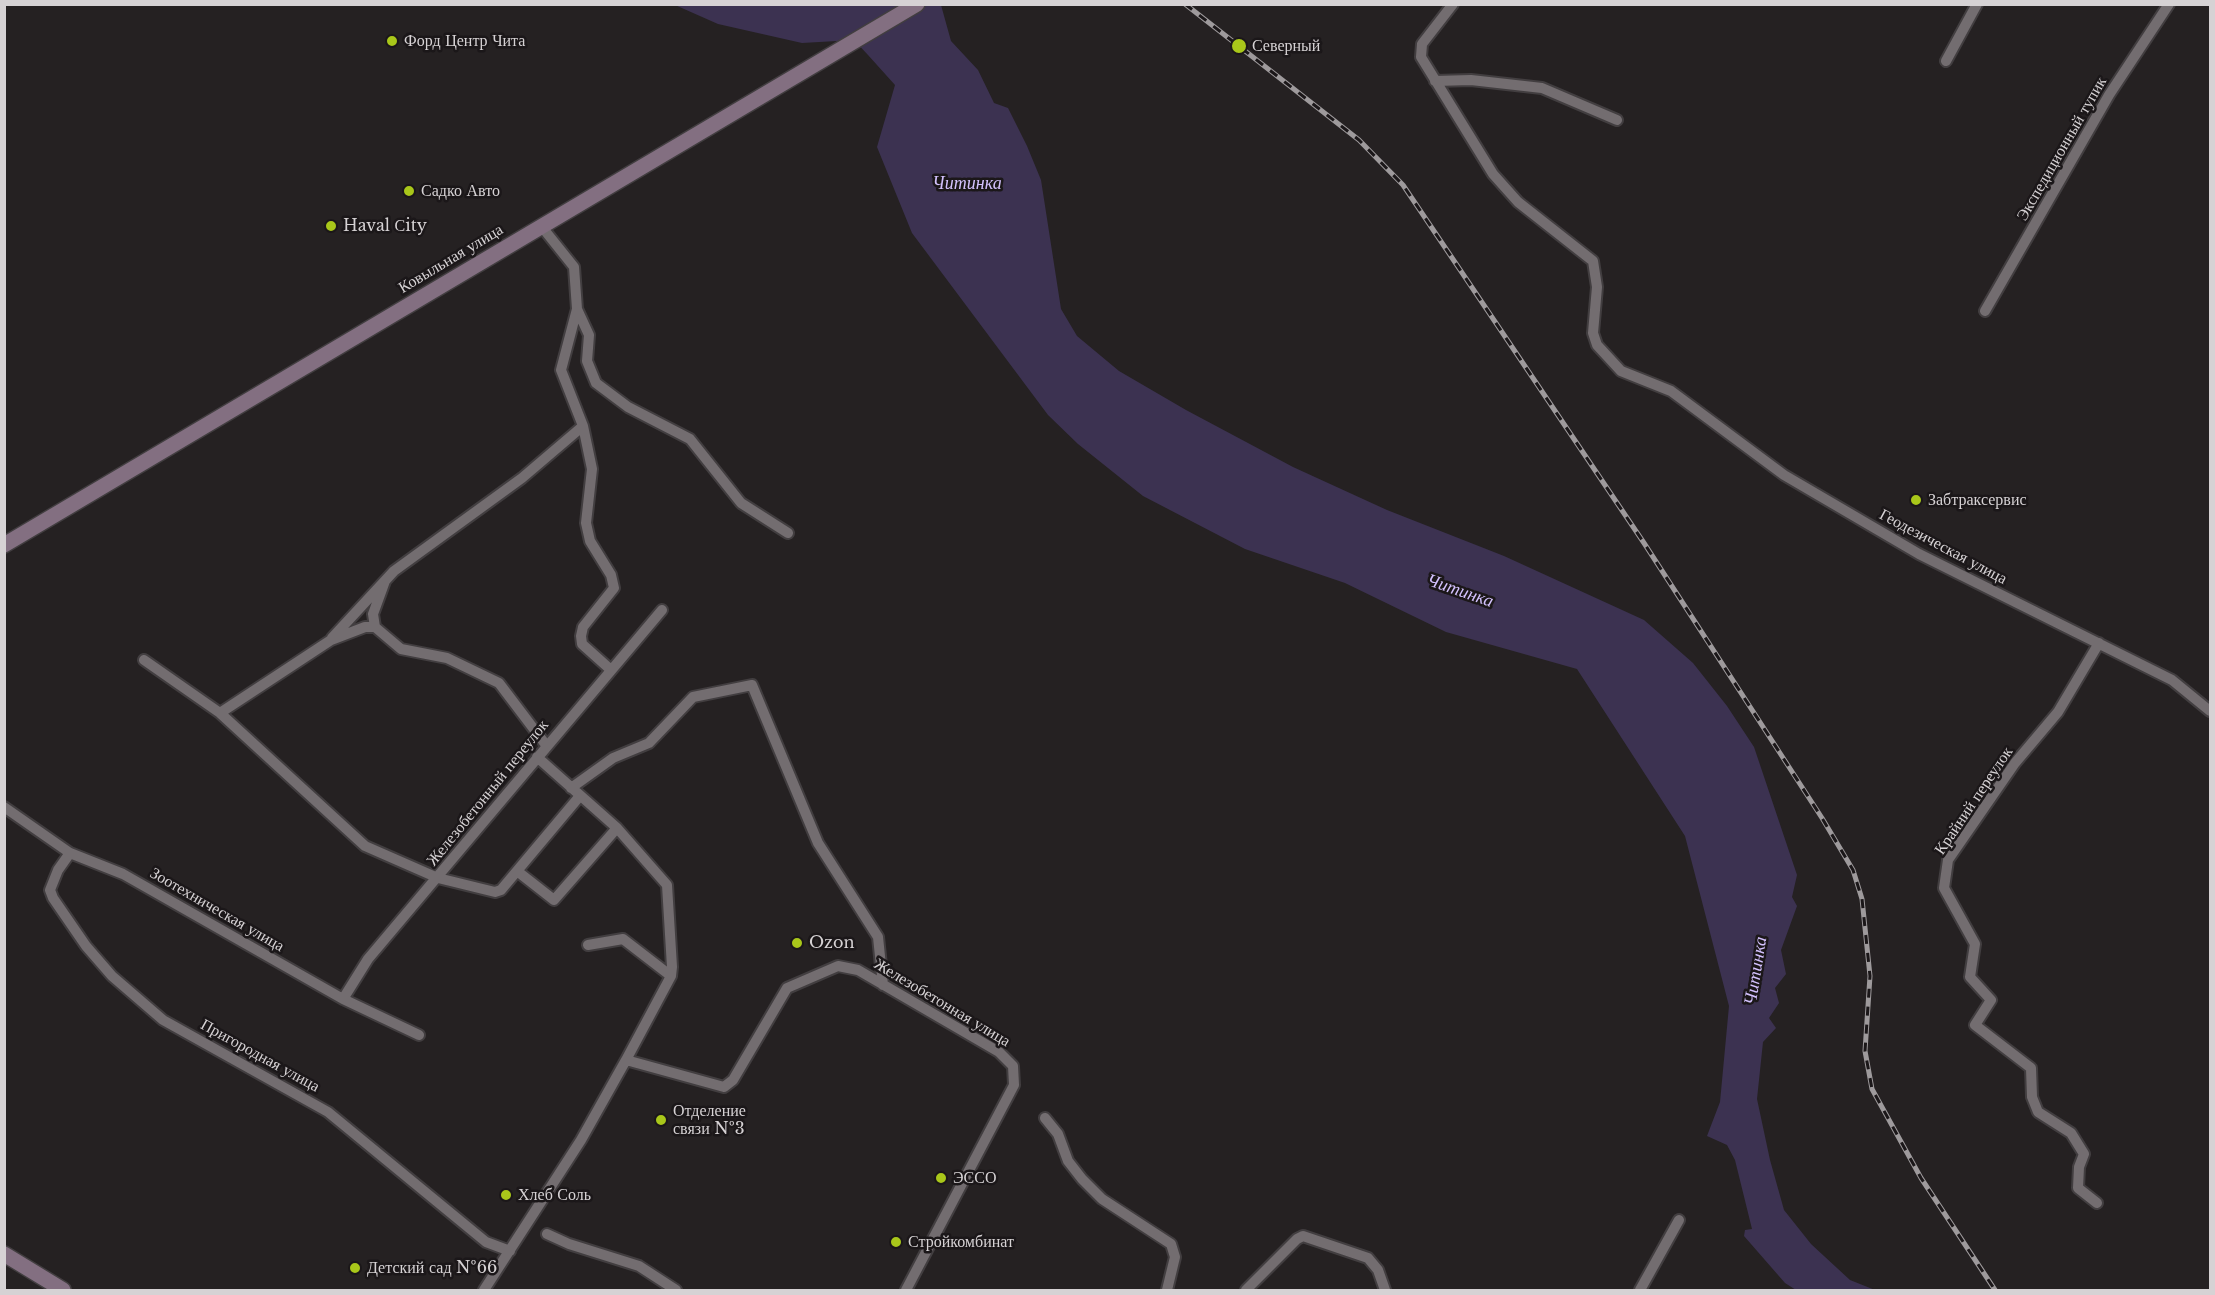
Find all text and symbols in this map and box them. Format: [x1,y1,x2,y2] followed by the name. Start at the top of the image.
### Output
[404,31,525,51] place label: Форд Центр Чита
[385,34,399,48] marker: Форд Центр Чита
[1252,36,1320,56] place label: Северный
[1230,37,1248,55] marker: Северный
[2013,74,2111,224] street label: Экспедиционный тупик
[932,173,1002,195] water label: Читинка
[421,181,500,201] place label: Садко Авто
[402,184,416,198] marker: Садко Авто
[343,216,427,236] place label: Haval Сity
[324,219,338,233] marker: Haval Сity
[395,220,507,298] street label: Ковыльная улица
[1928,490,2027,510] place label: Забтраксервис
[1909,493,1923,507] marker: Забтраксервис
[1876,505,2010,589] street label: Геодезическая улица
[1424,570,1496,612] water label: Читинка
[423,716,553,870] street label: Железобетонный переулок
[1931,743,2017,859] street label: Крайний переулок
[147,864,287,956] street label: Зоотехническая улица
[809,933,854,953] place label: Ozon
[1740,935,1772,1007] water label: Читинка
[790,936,804,950] marker: Ozon
[870,955,1014,1051] street label: Железобетонная улица
[197,1015,323,1097] street label: Пригородная улица
[673,1101,746,1139] place label: Отделение связи №3
[654,1113,668,1127] marker: Отделение связи №3
[953,1168,996,1188] place label: ЭССО
[934,1171,948,1185] marker: ЭССО
[518,1185,591,1205] place label: Хлеб Соль
[499,1188,513,1202] marker: Хлеб Соль
[908,1232,1014,1252] place label: Стройкомбинат
[889,1235,903,1249] marker: Стройкомбинат
[367,1258,497,1278] place label: Детский сад №66
[348,1261,362,1275] marker: Детский сад №66

